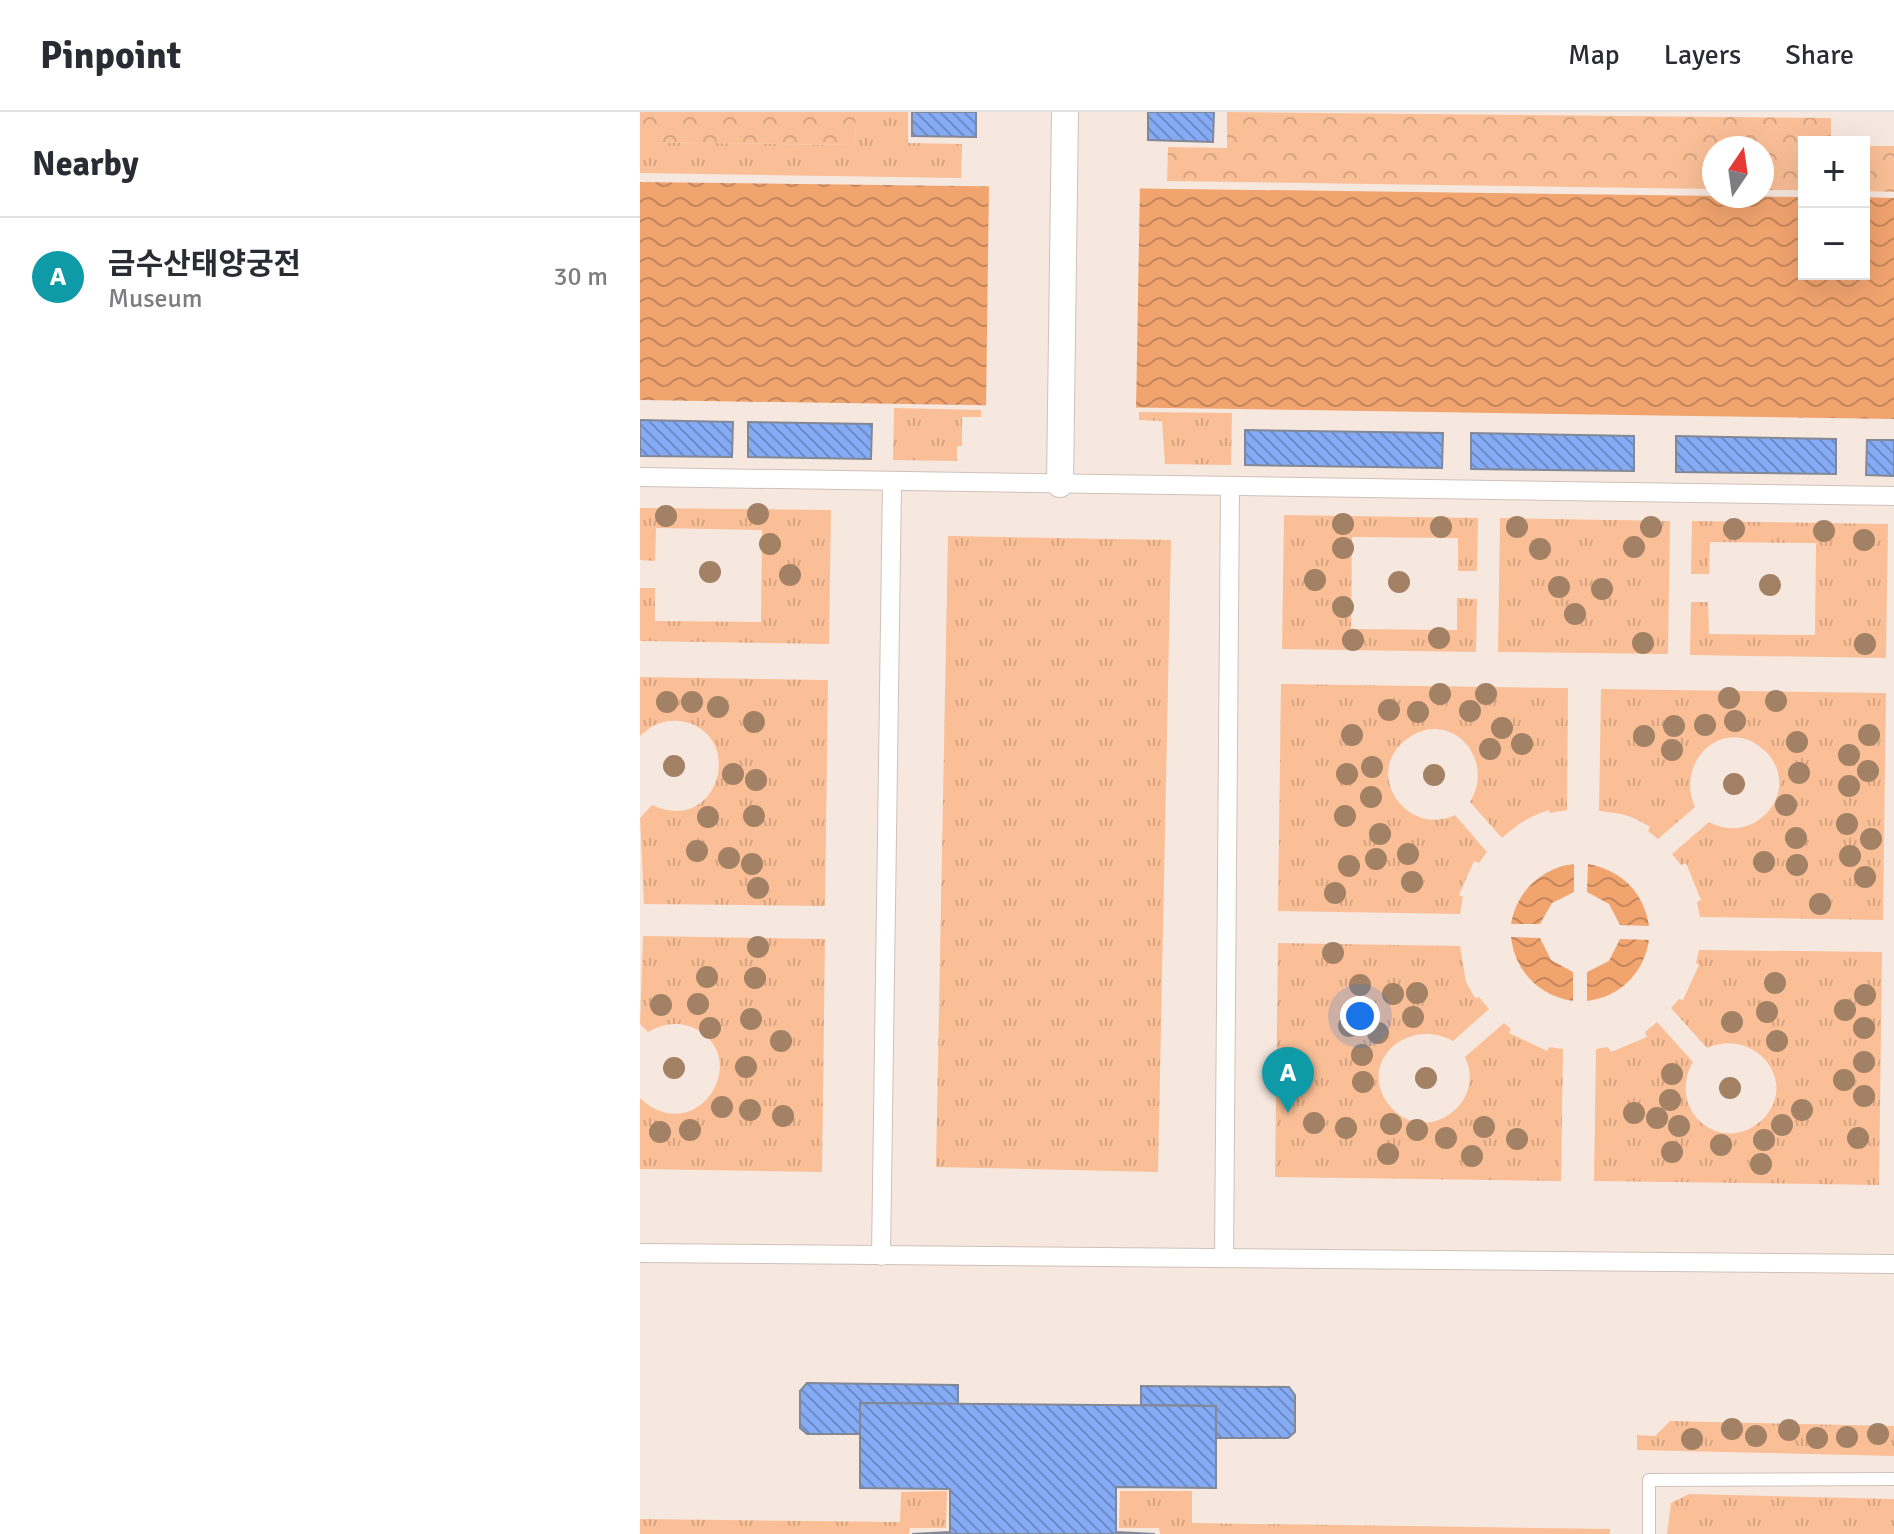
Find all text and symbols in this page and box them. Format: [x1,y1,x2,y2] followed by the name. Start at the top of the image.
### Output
[40,32,181,79] text: Pinpoint
[1568,38,1620,72] text: Map
[1664,38,1741,72] text: Layers
[1785,38,1854,72] text: Share
[1702,136,1774,208] north arrow
[1798,136,1870,280] map controls
[1798,136,1870,208] button: +
[32,143,139,185] text: Nearby
[1798,208,1870,280] button: −
[108,246,301,283] text: 금수산태양궁전
[50,261,66,293] text: A
[553,261,608,293] text: 30 m
[108,283,203,315] text: Museum
[1340,996,1380,1036] your location
[1262,1047,1314,1113] pin: A

